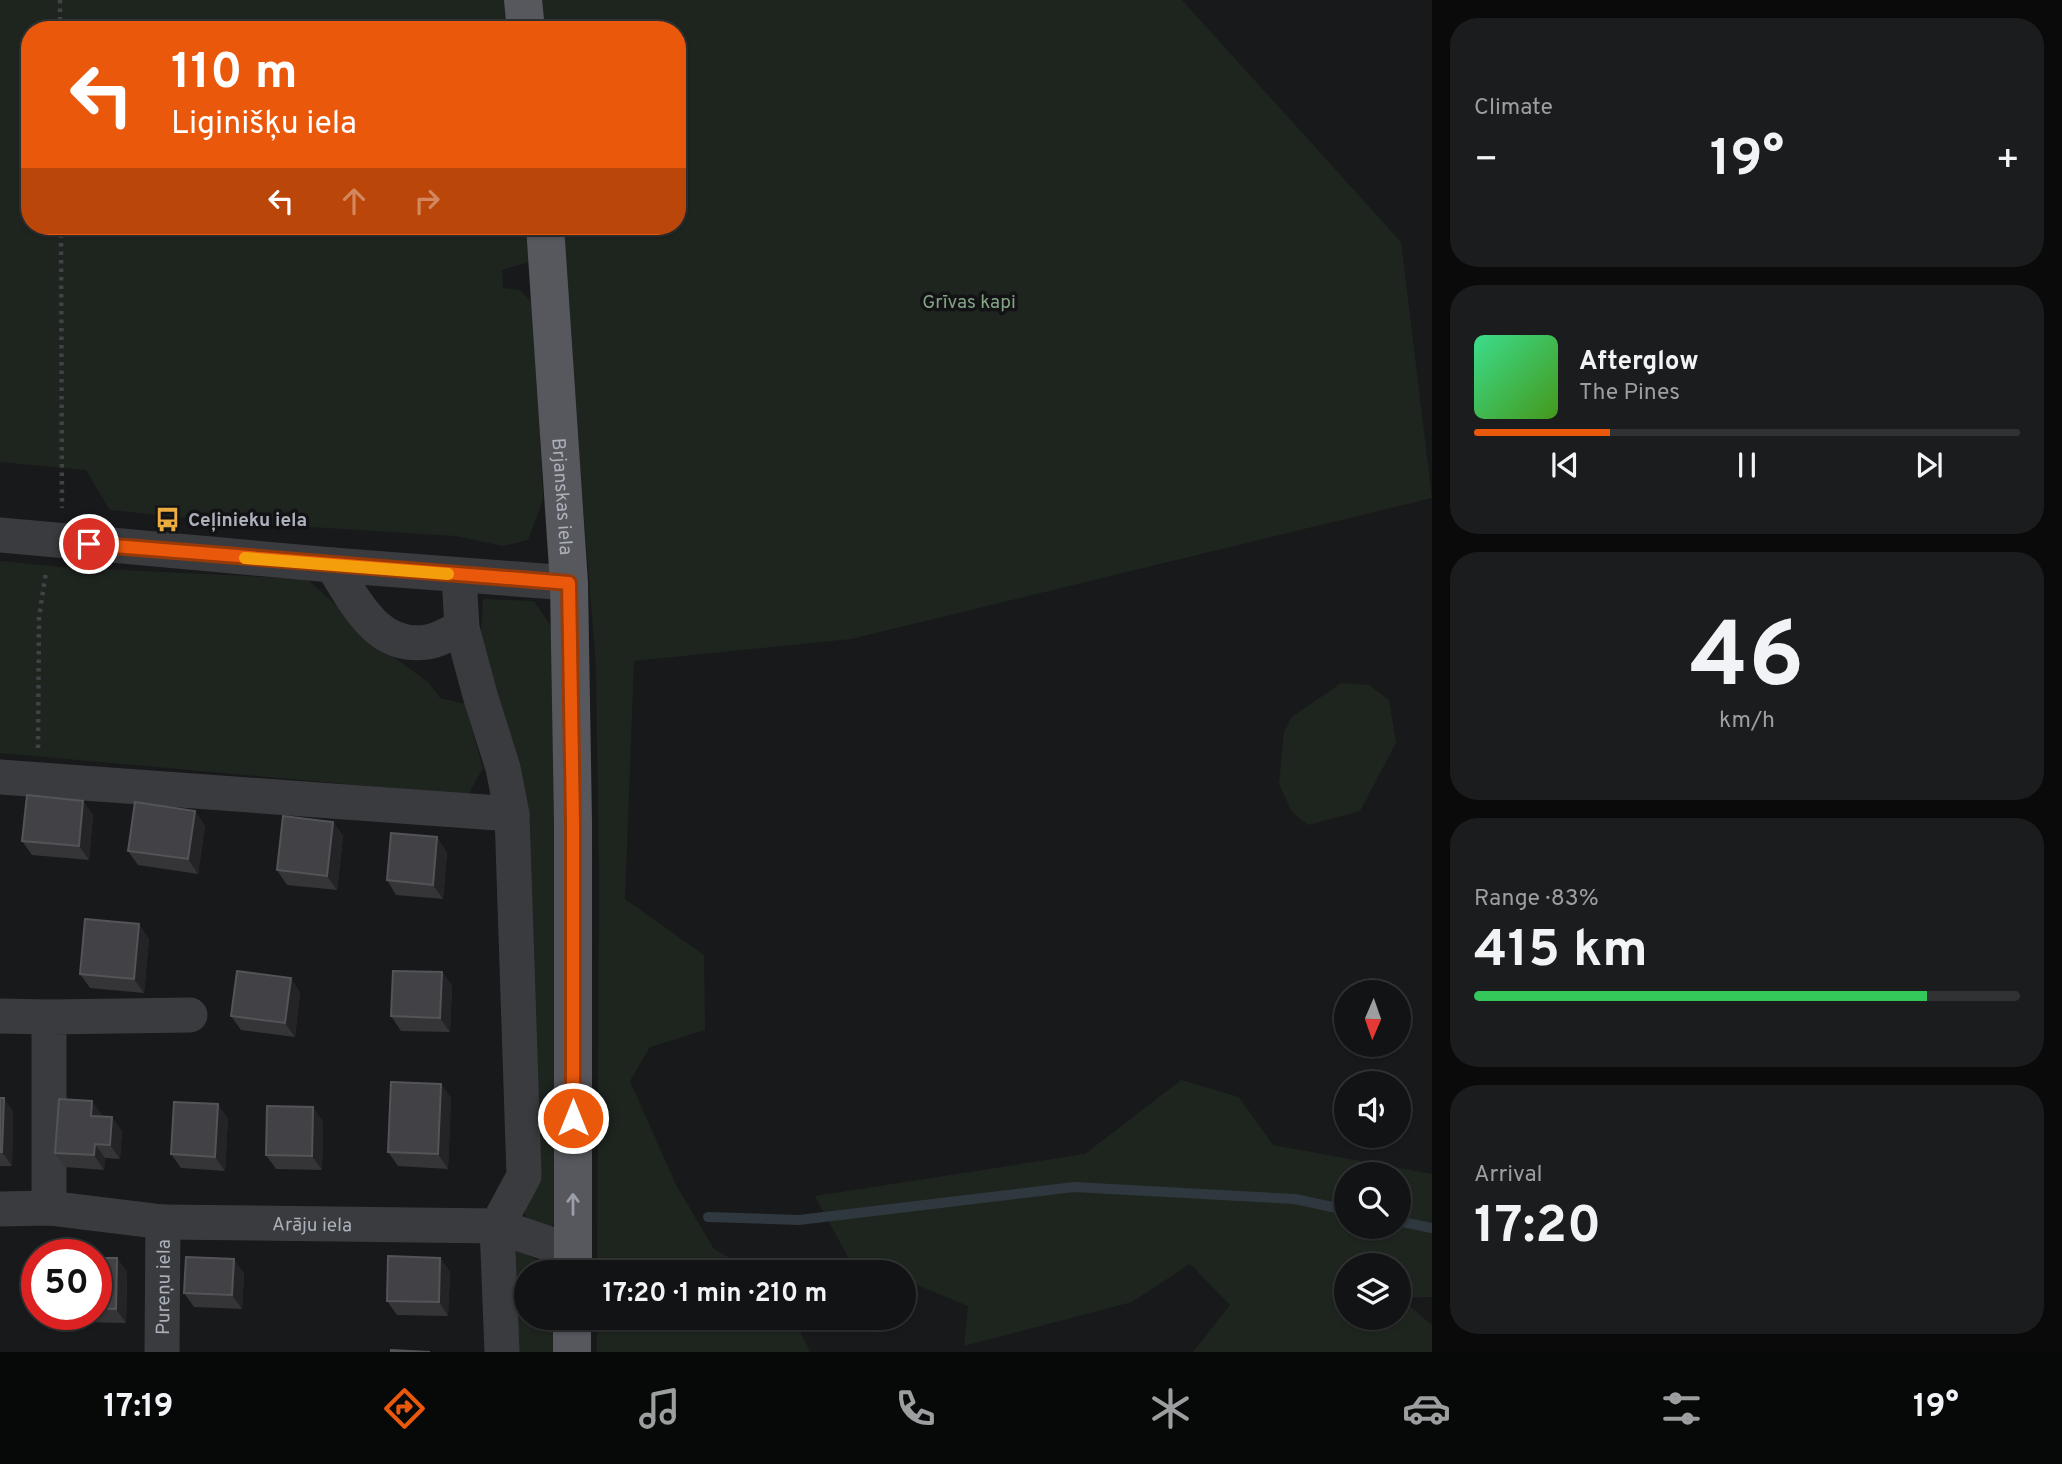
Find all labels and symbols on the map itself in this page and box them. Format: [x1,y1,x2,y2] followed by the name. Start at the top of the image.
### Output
[922,291,1016,315] park label: Grīvas kapi
[545,437,577,556] street label: Brjanskas iela
[154,505,182,533] bus stop icon: Ceļinieku iela
[188,509,307,533] place label: Ceļinieku iela
[59,514,119,574] pin
[1334,980,1410,1057] north arrow
[536,1081,610,1155] position arrow
[566,1193,580,1216] one-way arrow
[272,1213,352,1238] street label: Arāju iela
[21,1239,112,1330] speed limit sign: 50
[152,1239,177,1335] street label: Pureņu iela

